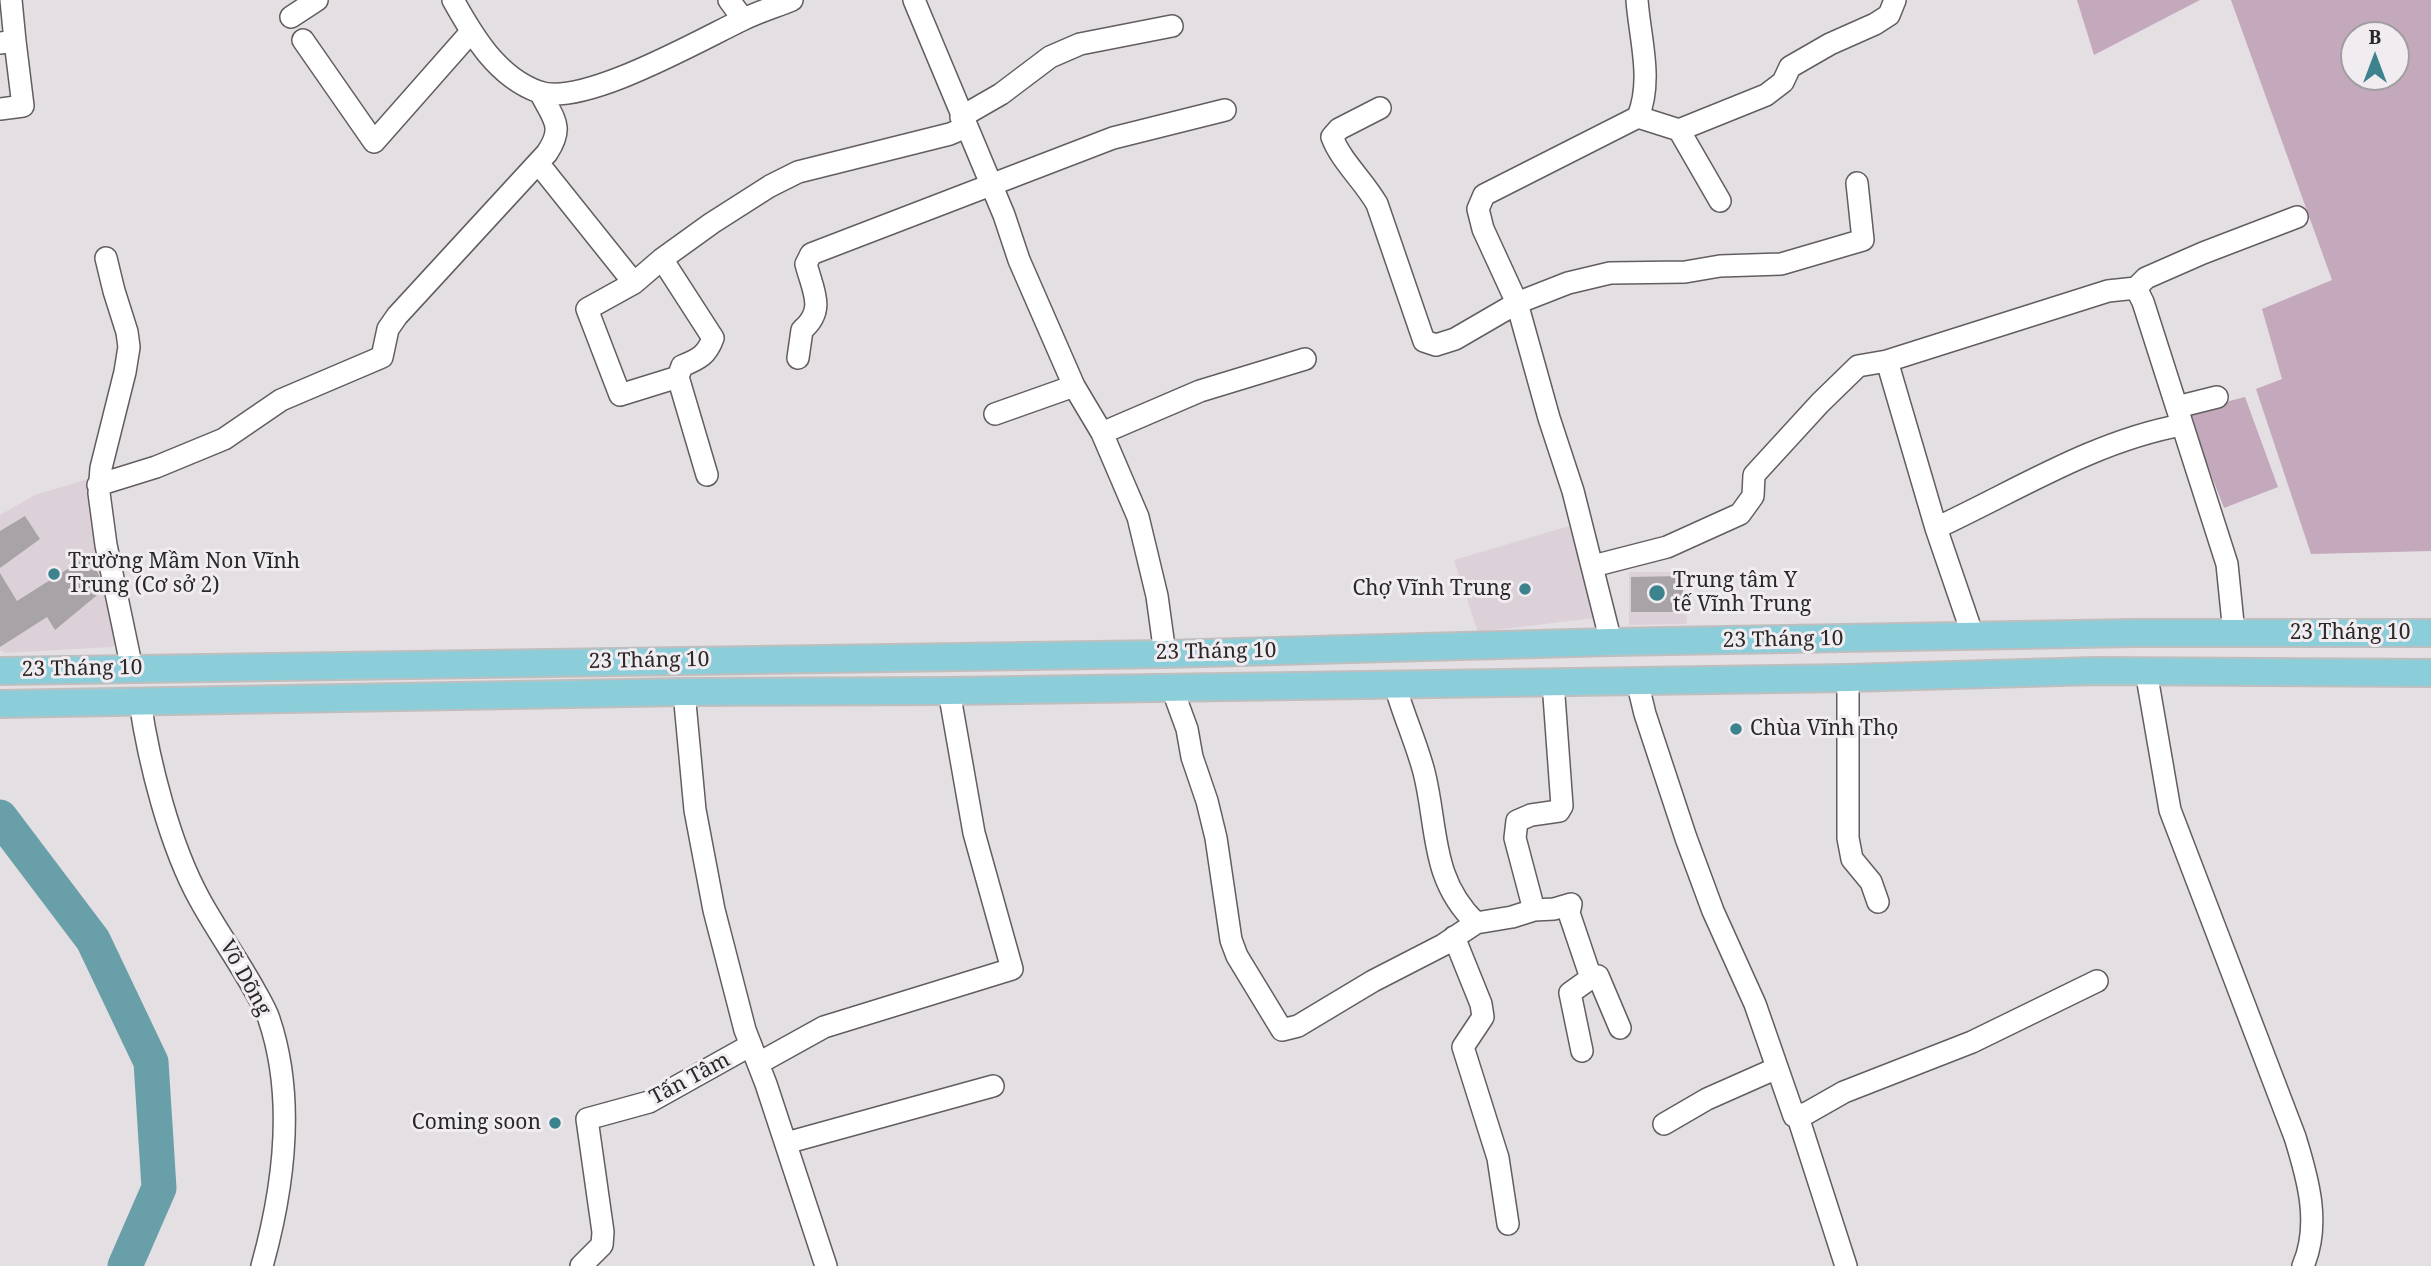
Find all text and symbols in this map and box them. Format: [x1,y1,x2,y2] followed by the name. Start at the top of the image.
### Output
[2340,21,2410,91] north arrow
[2369,24,2381,50] text: B
[68,549,300,599] place label: Trường Mầm Non Vĩnh Trung (Cơ sở 2)
[46,566,62,582] marker: Trường Mầm Non Vĩnh Trung (Cơ sở 2)
[1673,568,1811,618] place label: Trung tâm Y tế Vĩnh Trung
[1352,576,1511,602] place label: Chợ Vĩnh Trung
[1517,581,1533,597] marker: Chợ Vĩnh Trung
[1647,583,1667,603] marker: Trung tâm Y tế Vĩnh Trung
[2290,620,2410,646] street label: 23 Tháng 10
[1722,626,1844,654] street label: 23 Tháng 10
[1155,638,1277,666] street label: 23 Tháng 10
[588,647,710,675] street label: 23 Tháng 10
[21,655,143,683] street label: 23 Tháng 10
[1750,716,1898,742] place label: Chùa Vĩnh Thọ
[1728,721,1744,737] marker: Chùa Vĩnh Thọ
[214,936,276,1020] street label: Võ Dõng
[646,1047,734,1111] street label: Tấn Tâm
[412,1110,541,1136] place label: Coming soon
[547,1115,563,1131] marker: Coming soon

